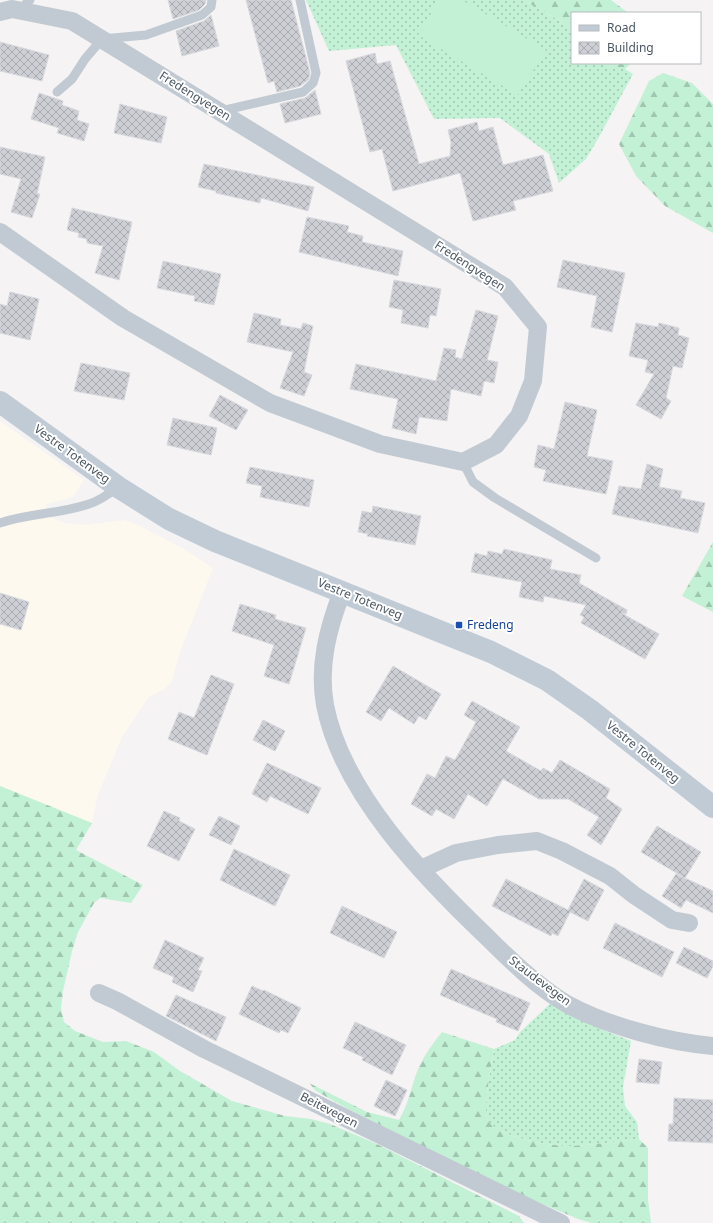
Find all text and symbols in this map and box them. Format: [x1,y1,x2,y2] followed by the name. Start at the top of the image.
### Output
[571,12,701,64] legend
[607,19,636,36] text: Road
[607,39,654,56] text: Building
[156,67,234,124] street label: Fredengvegen
[432,236,509,295] street label: Fredengvegen
[31,420,114,487] street label: Vestre Totenveg
[315,574,405,623] street label: Vestre Totenveg
[467,616,514,633] place label: Fredeng
[454,620,464,630] marker: Fredeng
[603,717,684,787] street label: Vestre Totenveg
[506,952,575,1009] street label: Staudevegen
[297,1088,361,1131] street label: Beitevegen

